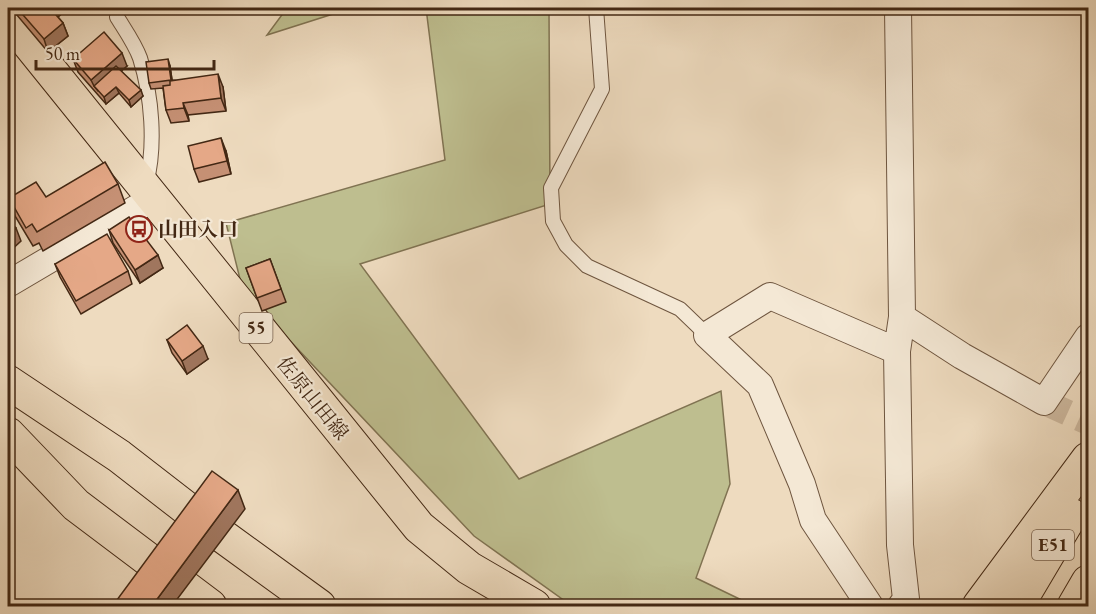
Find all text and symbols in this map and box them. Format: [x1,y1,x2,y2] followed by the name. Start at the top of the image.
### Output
[36,33,214,71] scale bar
[45,42,80,65] text: 50 m
[124,214,154,244] bus stop icon: 山田入口
[158,216,238,242] place label: 山田入口
[240,313,272,343] road number: 55
[271,351,355,445] street label: 佐原山田線
[1032,530,1074,560] road number: E51

